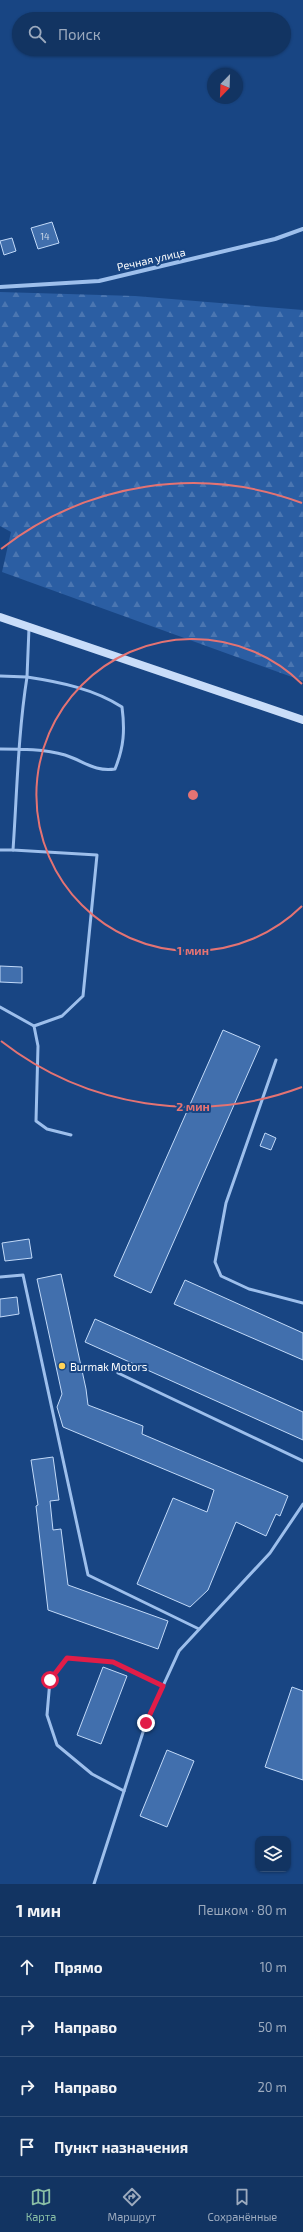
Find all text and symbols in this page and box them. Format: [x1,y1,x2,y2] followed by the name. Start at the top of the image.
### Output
[12,12,291,56] search box
[26,23,48,45] icon: search
[58,25,101,43] text: Поиск
[207,68,243,104] north arrow
[40,231,50,242] house number: 14
[116,245,187,274] street label: Речная улица
[186,788,200,802] centre of rings
[177,943,209,957] text: 1 мин
[176,1099,210,1113] text: 2 мин
[70,1360,148,1373] place label: Burmak Motors
[57,1361,67,1371] marker: Burmak Motors
[41,1671,59,1689] route start
[137,1714,155,1732] route end
[255,1836,291,1872] map controls
[255,1836,291,1872] button: layers
[16,1900,61,1920] text: 1 мин
[198,1902,287,1918] text: Пешком · 80 m
[16,1956,38,1978] icon: ahead
[54,1958,103,1976] text: Прямо
[260,1959,287,1975] text: 10 m
[16,2016,38,2038] icon: right
[54,2018,117,2036] text: Направо
[258,2019,287,2035] text: 50 m
[16,2076,38,2098] icon: right
[54,2078,117,2096] text: Направо
[258,2079,287,2095] text: 20 m
[16,2136,38,2158] icon: arrive
[54,2138,188,2156] text: Пункт назначения
[26,2186,56,2223] tab: Карта
[108,2186,156,2223] tab: Маршрут
[208,2186,277,2223] tab: Сохранённые

